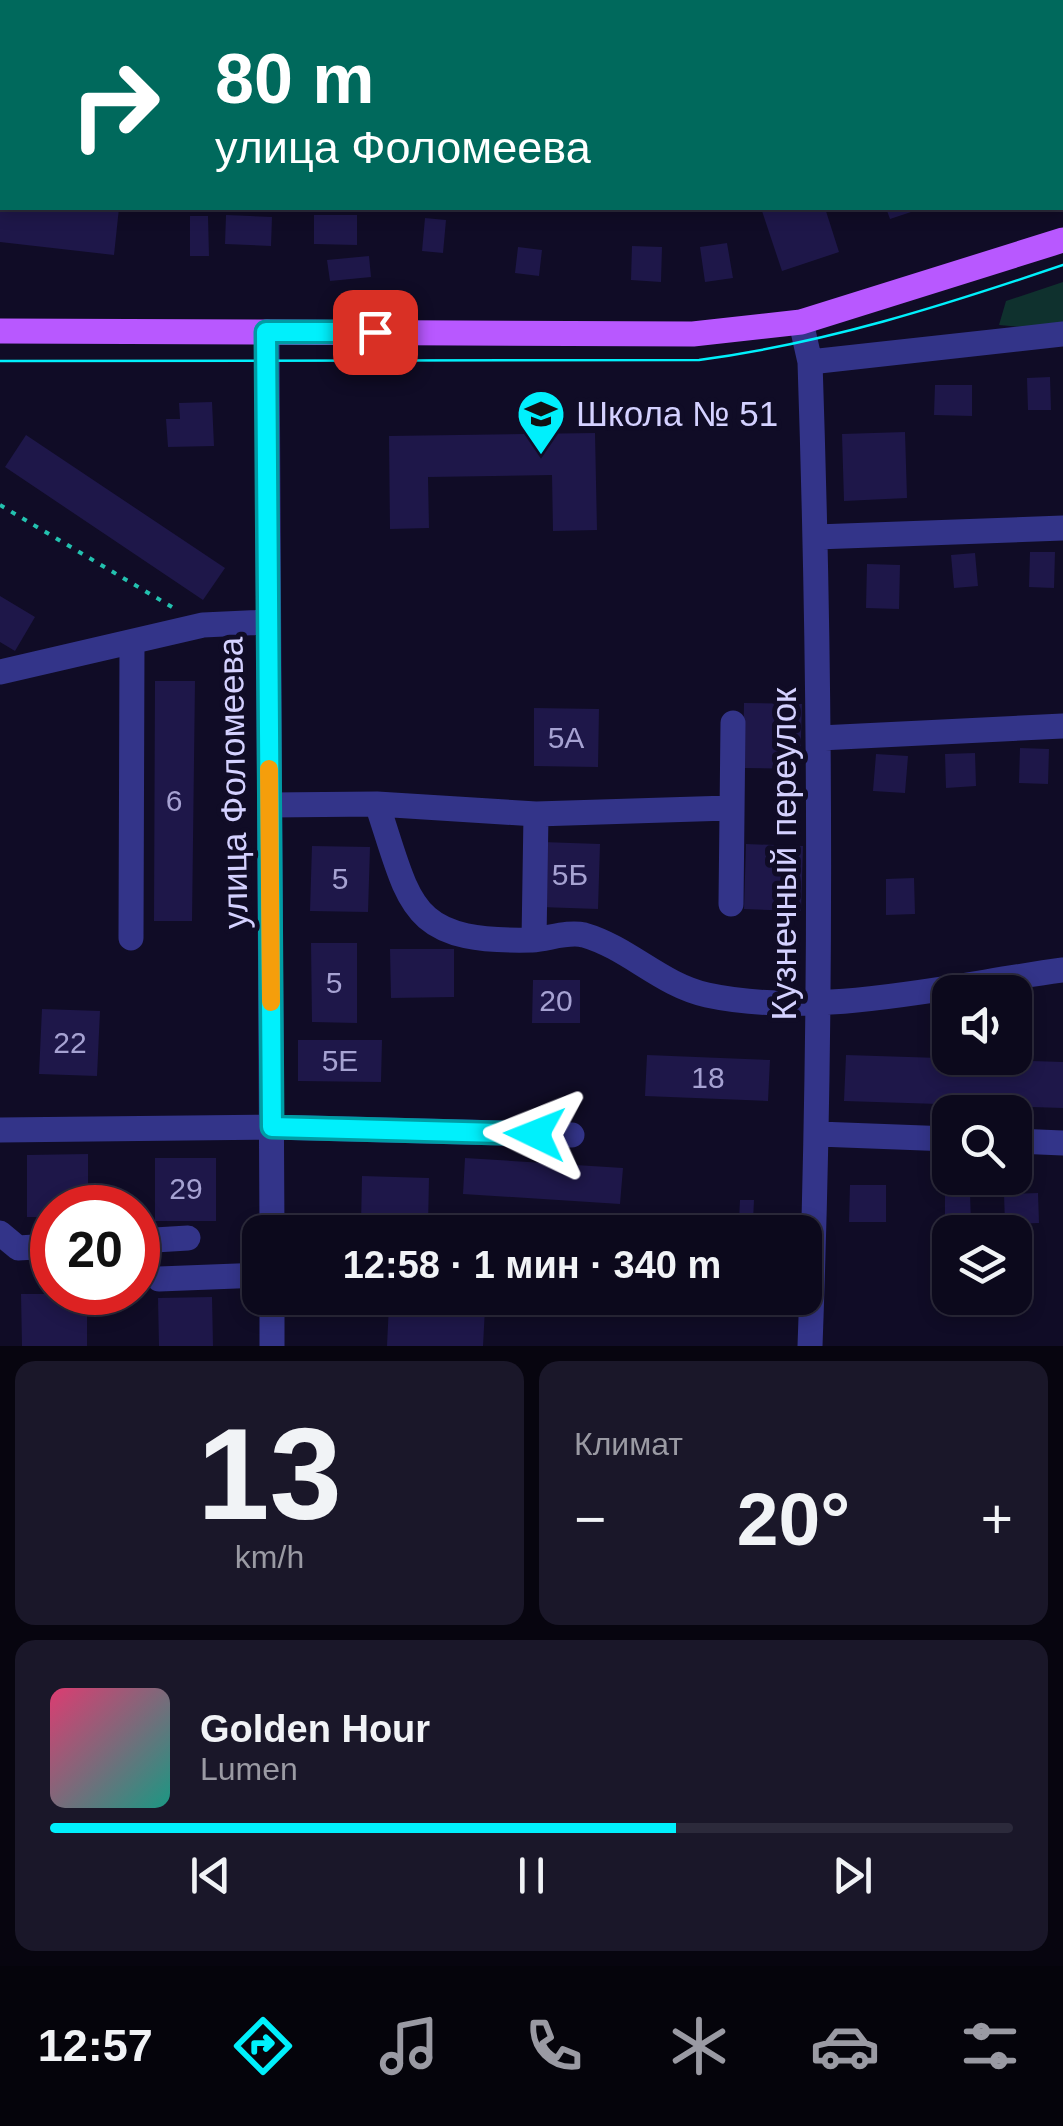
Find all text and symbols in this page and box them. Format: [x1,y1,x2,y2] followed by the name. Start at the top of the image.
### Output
[50,40,180,170] icon: right
[215,40,375,118] text: 80 m
[215,122,591,173] text: улица Фоломеева
[333,290,418,375] pin
[348,305,403,360] icon: arrive
[515,388,567,456] school or university icon: Школа № 51
[576,394,778,433] place label: Школа № 51
[210,636,255,929] street label: улица Фоломеева
[764,687,803,1020] street label: Кузнечный переулок
[548,721,584,754] house number: 5А
[166,784,182,817] house number: 6
[552,858,588,891] house number: 5Б
[332,862,348,895] house number: 5
[326,966,342,999] house number: 5
[932,975,1032,1315] map controls
[932,975,1032,1075] button: sound
[539,984,573,1017] house number: 20
[53,1026,87,1059] house number: 22
[322,1044,358,1077] house number: 5Е
[691,1061,725,1094] house number: 18
[483,1082,587,1186] position arrow
[932,1095,1032,1195] button: search
[169,1172,203,1205] house number: 29
[30,1185,160,1315] speed limit sign: 20
[932,1215,1032,1315] button: layers
[343,1244,721,1286] text: 12:58 · 1 мин · 340 m
[197,1401,342,1547] text: 13
[574,1426,683,1462] text: Климат
[737,1477,850,1561] text: 20°
[574,1488,606,1550] text: −
[981,1488,1013,1550] text: +
[235,1539,304,1575] text: km/h
[200,1708,430,1750] text: Golden Hour
[200,1751,298,1787] text: Lumen
[183,1848,238,1903] icon: previous
[504,1848,559,1903] icon: pause
[825,1848,880,1903] icon: next
[228,2011,298,2081] icon: directions
[374,2011,444,2081] icon: music
[519,2011,589,2081] icon: phone
[664,2011,734,2081] icon: climate
[810,2011,880,2081] icon: car
[955,2011,1025,2081] icon: filters
[38,2020,153,2071] text: 12:57

